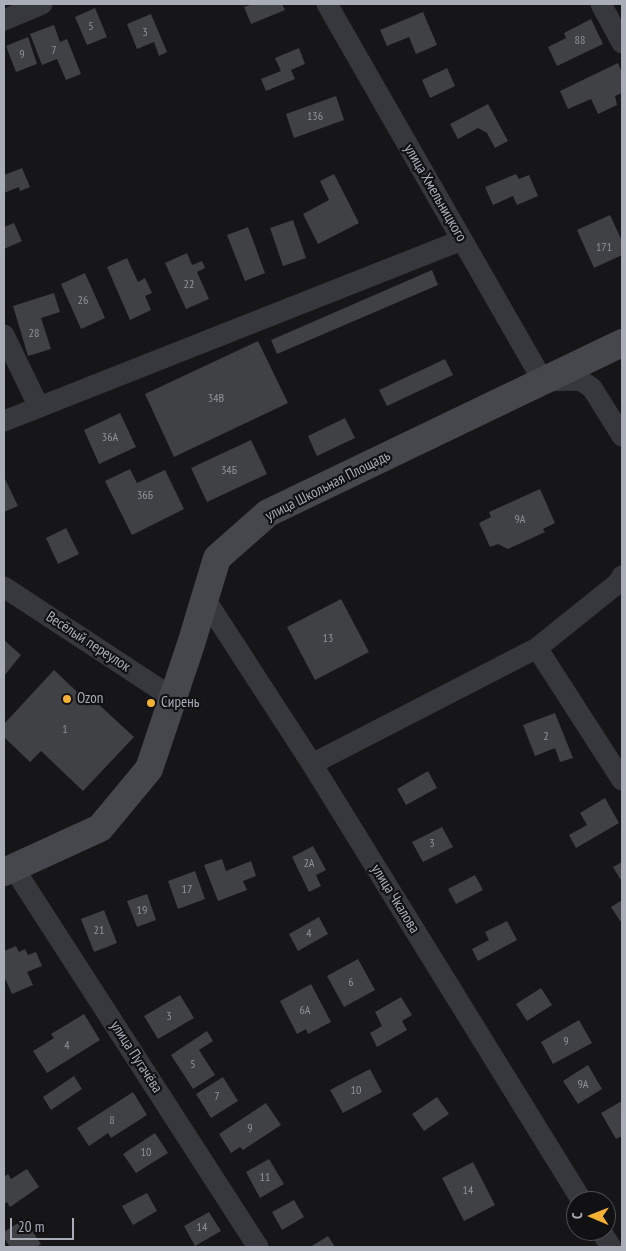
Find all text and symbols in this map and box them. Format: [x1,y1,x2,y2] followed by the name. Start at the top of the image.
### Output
[88,20,94,34] house number: 5
[142,26,148,40] house number: 3
[575,34,585,48] house number: 88
[51,44,57,58] house number: 7
[19,48,25,62] house number: 9
[307,110,323,124] house number: 136
[400,141,470,245] street label: улица Хмельницкого
[596,241,612,255] house number: 171
[184,278,194,292] house number: 22
[78,294,88,308] house number: 26
[29,327,39,341] house number: 28
[208,392,224,406] house number: 34В
[102,431,118,445] house number: 36А
[263,447,393,525] street label: улица Школьная Площадь
[221,464,237,478] house number: 34Б
[137,489,153,503] house number: 36Б
[514,513,526,527] house number: 9А
[42,608,134,676] street label: Весёлый переулок
[323,632,333,646] house number: 13
[77,690,103,708] place label: Ozon
[61,693,73,705] marker: Ozon
[161,694,199,712] place label: Сирень
[145,697,157,709] marker: Сирень
[62,723,68,737] house number: 1
[543,730,549,744] house number: 2
[429,837,435,851] house number: 3
[303,857,315,871] house number: 2А
[367,861,423,937] street label: улица Чкалова
[182,883,192,897] house number: 17
[137,904,147,918] house number: 19
[94,924,104,938] house number: 21
[306,927,312,941] house number: 4
[348,976,354,990] house number: 6
[299,1004,311,1018] house number: 6А
[166,1010,172,1024] house number: 3
[106,1018,166,1096] street label: улица Пугачёва
[563,1035,569,1049] house number: 9
[64,1039,70,1053] house number: 4
[190,1058,196,1072] house number: 5
[577,1078,589,1092] house number: 9А
[351,1084,361,1098] house number: 10
[214,1090,220,1104] house number: 7
[109,1114,115,1128] house number: 8
[247,1122,253,1136] house number: 9
[141,1146,151,1160] house number: 10
[260,1171,270,1185] house number: 11
[463,1184,473,1198] house number: 14
[566,1191,616,1241] north arrow
[12,1208,76,1240] scale bar
[568,1212,586,1219] text: С
[18,1217,44,1236] text: 20 m
[197,1221,207,1235] house number: 14

